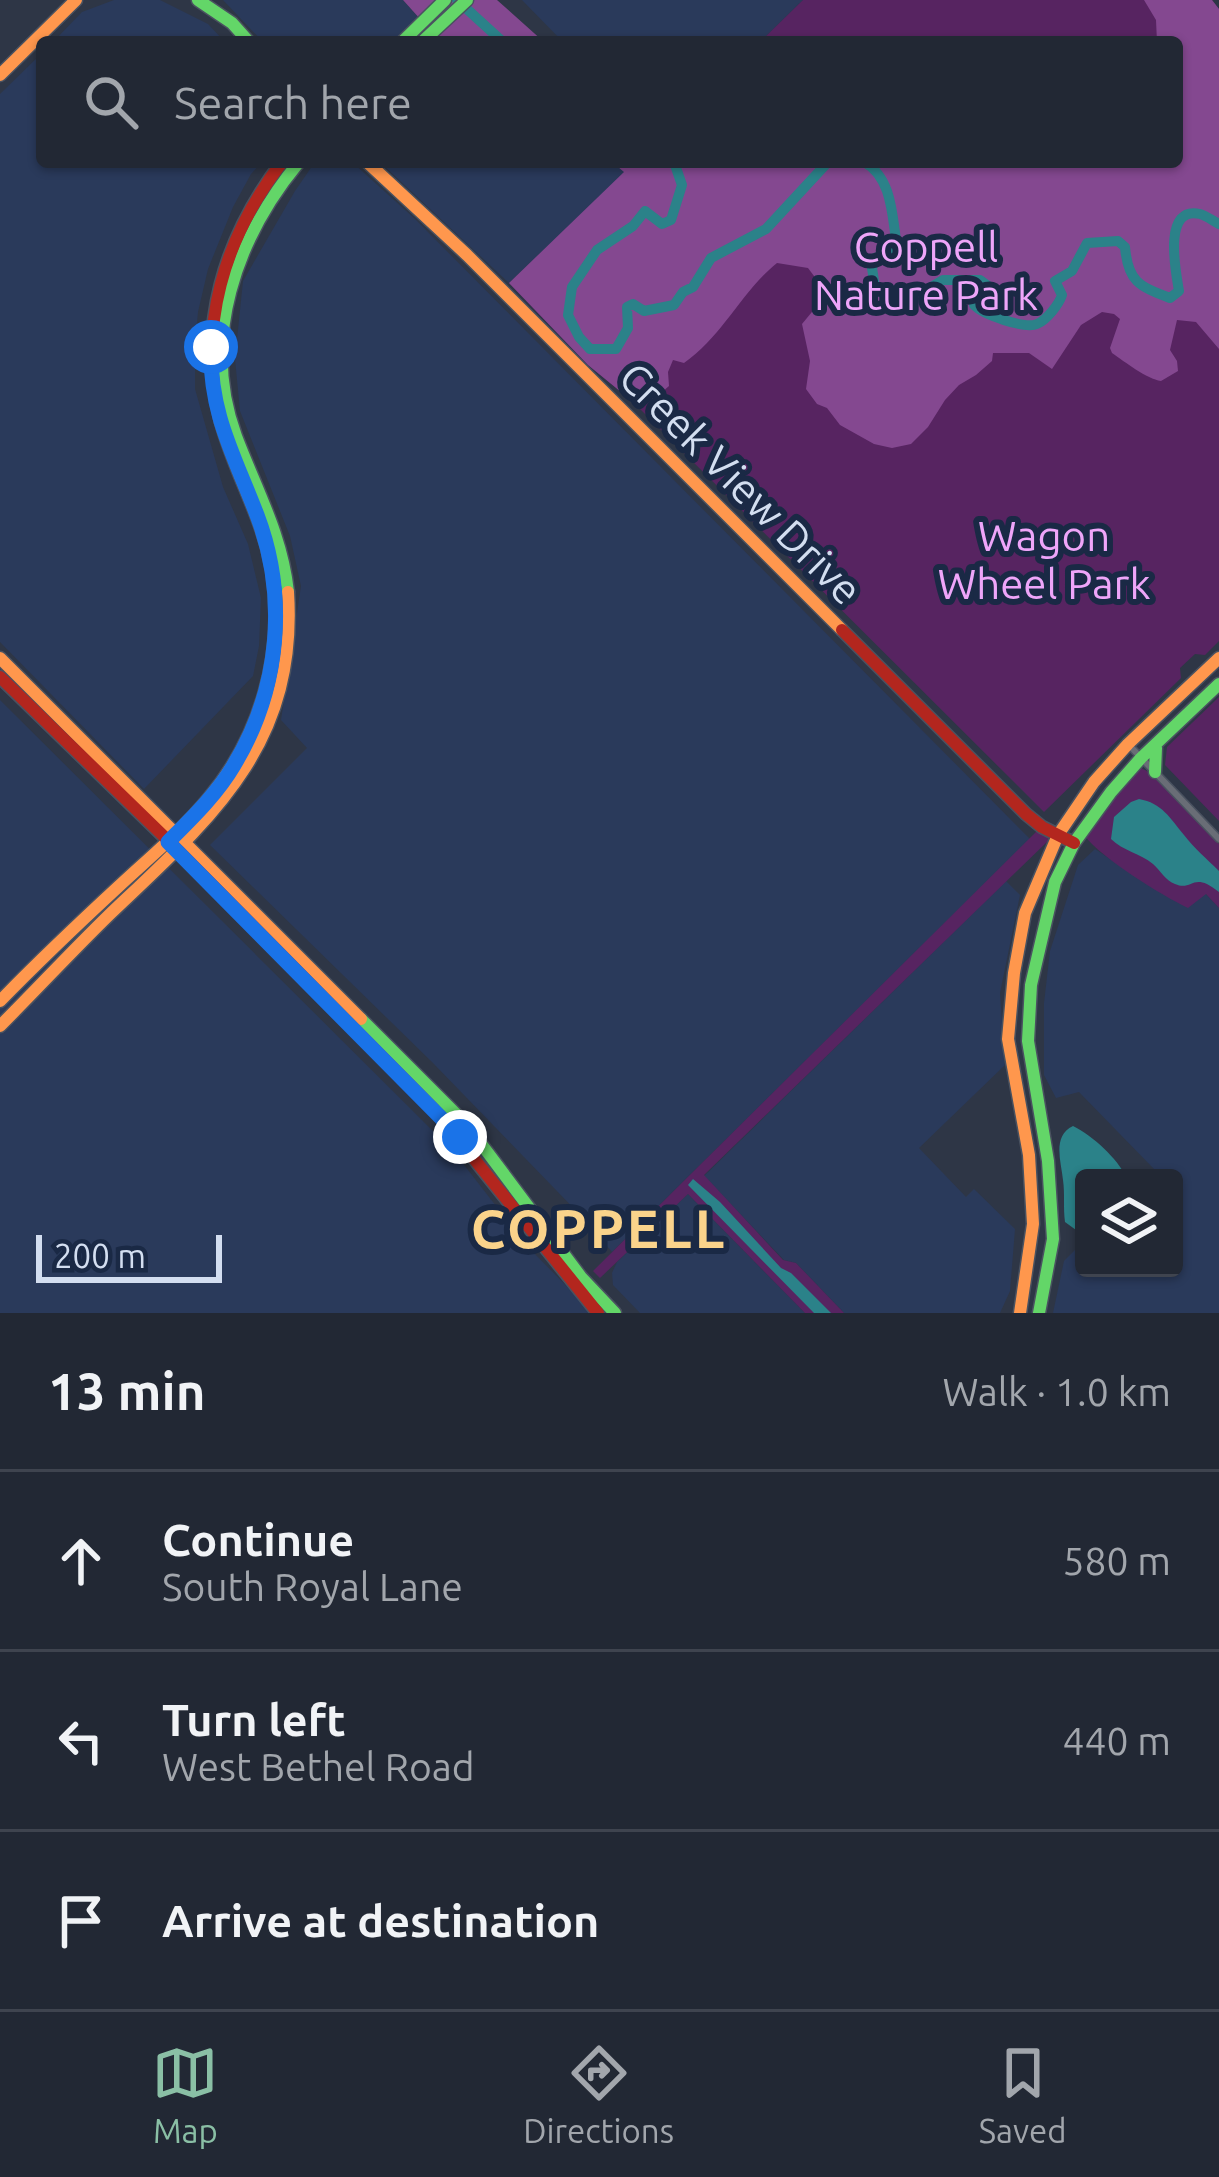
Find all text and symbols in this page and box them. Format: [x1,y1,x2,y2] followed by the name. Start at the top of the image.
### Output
[36,36,1183,168] search box
[78,69,144,135] icon: search
[174,77,412,128] text: Search here
[814,223,1038,318] park label: Coppell Nature Park
[184,320,238,374] route start
[611,353,871,613] street label: Creek View Drive
[937,512,1151,607] park label: Wagon Wheel Park
[433,1110,487,1164] route end
[1075,1169,1183,1277] map controls
[1075,1169,1183,1277] button: layers
[471,1198,727,1258] district label: COPPELL
[36,1229,222,1282] scale bar
[54,1237,146,1274] text: 200 m
[48,1362,206,1420] text: 13 min
[942,1370,1171,1413] text: Walk · 1.0 km
[162,1514,354,1565] text: Continue
[48,1528,114,1594] icon: ahead
[1062,1539,1171,1582] text: 580 m
[162,1565,463,1608] text: South Royal Lane
[162,1694,346,1745] text: Turn left
[48,1708,114,1774] icon: left
[1062,1719,1171,1762] text: 440 m
[162,1745,475,1788] text: West Bethel Road
[48,1888,114,1954] icon: arrive
[162,1895,599,1946] text: Arrive at destination
[152,2040,218,2149] tab: Map
[523,2040,674,2149] tab: Directions
[979,2040,1067,2149] tab: Saved

